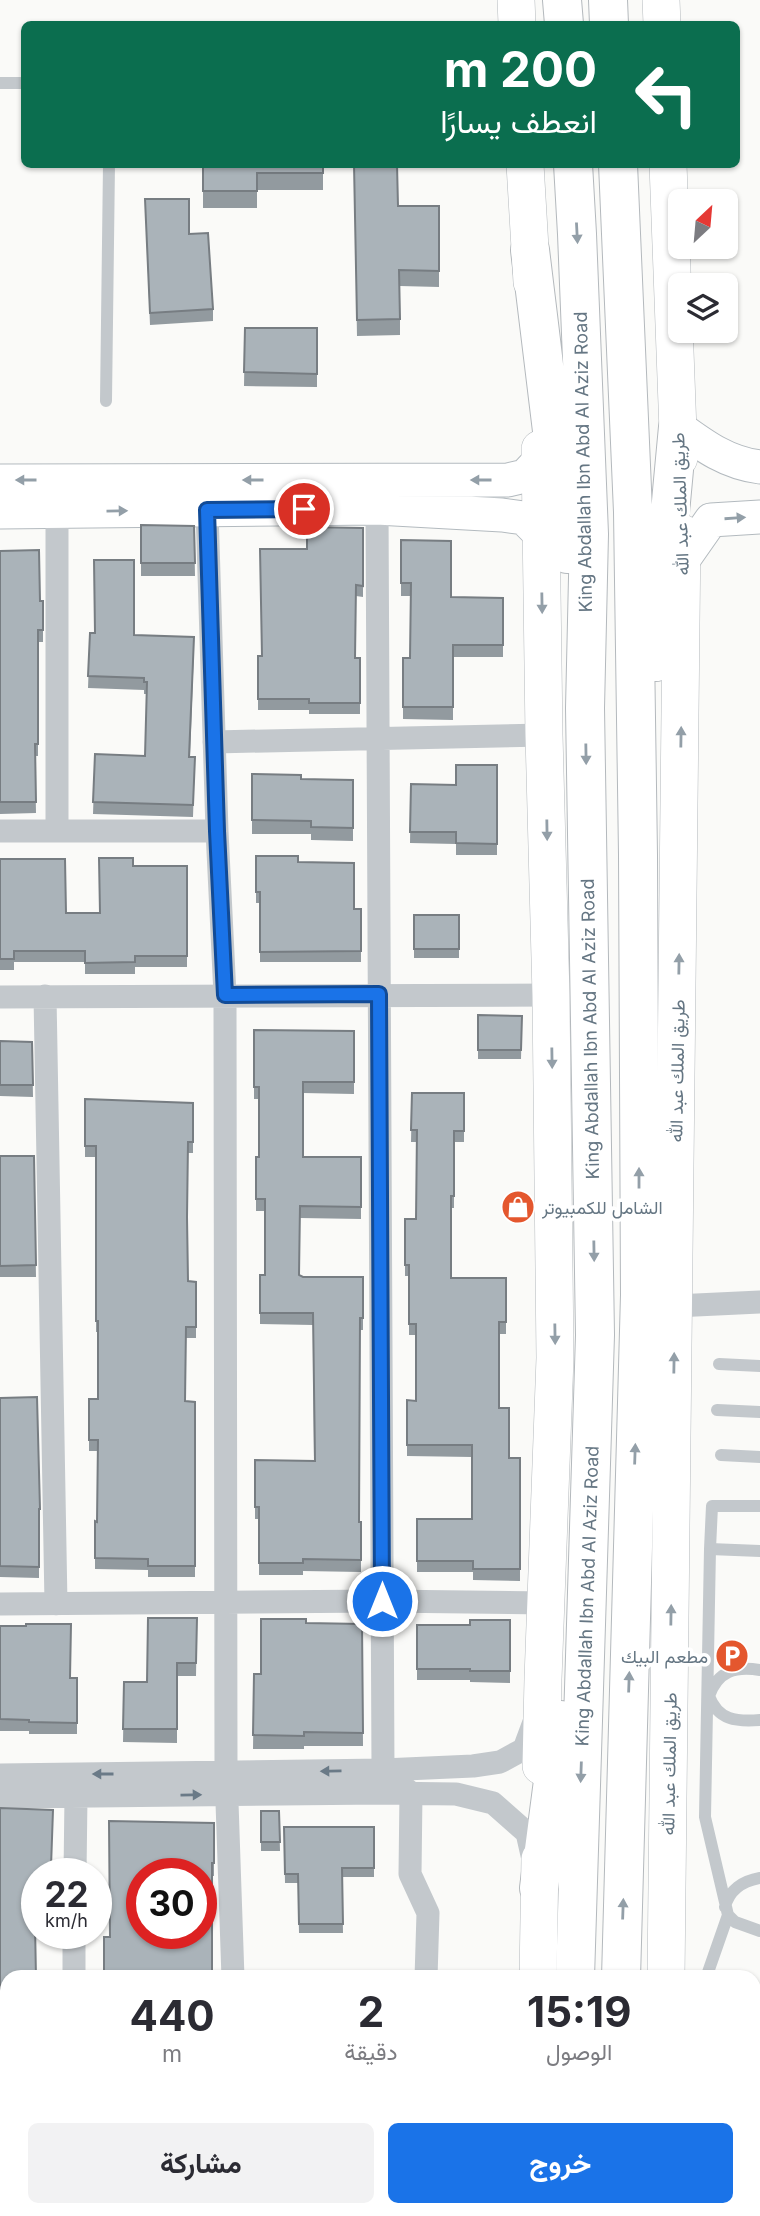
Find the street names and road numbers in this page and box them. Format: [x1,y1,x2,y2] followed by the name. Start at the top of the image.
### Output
[570,312,596,612] street label: King Abdallah Ibn Abd Al Aziz Road
[667,432,694,576] street label: طريق الملك عبد الله
[577,879,603,1179] street label: King Abdallah Ibn Abd Al Aziz Road
[665,999,690,1143] street label: طريق الملك عبد الله
[571,1445,603,1747] street label: King Abdallah Ibn Abd Al Aziz Road
[657,1692,682,1836] street label: طريق الملك عبد الله

